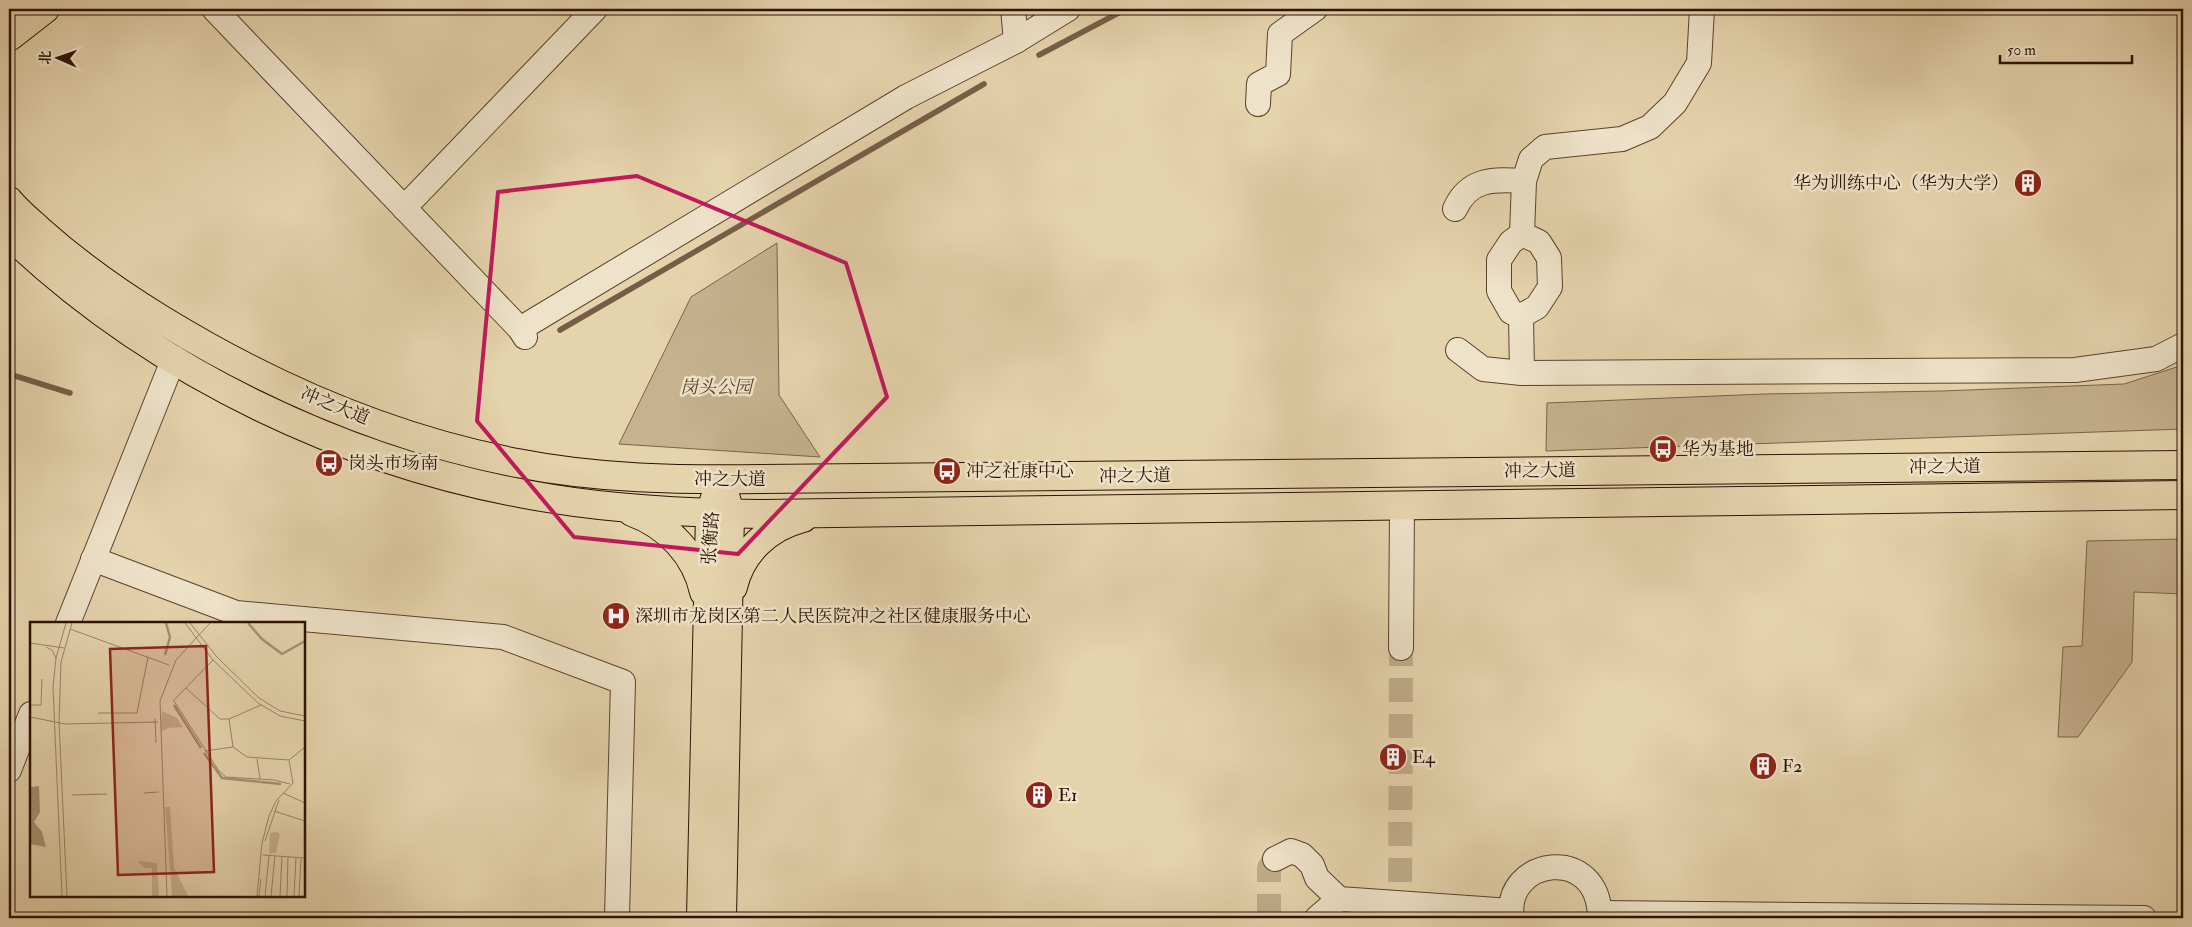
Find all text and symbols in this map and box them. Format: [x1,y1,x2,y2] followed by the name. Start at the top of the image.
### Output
[32,32,82,82] north arrow
[2000,32,2132,64] scale bar
[2007,41,2036,60] text: 50 m
[37,50,54,65] text: 北
[2013,168,2043,198] building icon: 华为训练中心（华为大学）
[1793,172,2009,195] place label: 华为训练中心（华为大学）
[680,376,755,399] park label: 岗头公园
[297,382,373,430] street label: 冲之大道
[1648,434,1678,464] bus stop icon: 华为基地
[1682,438,1754,461] place label: 华为基地
[314,448,344,478] bus stop icon: 岗头市场南
[348,452,438,475] place label: 岗头市场南
[1909,455,1981,479] street label: 冲之大道
[932,456,962,486] bus stop icon: 冲之社康中心
[1504,459,1576,483] street label: 冲之大道
[966,460,1074,483] place label: 冲之社康中心
[1099,464,1171,488] street label: 冲之大道
[694,468,766,491] street label: 冲之大道
[698,510,724,566] street label: 张衡路
[601,601,631,631] hospital icon: 深圳市龙岗区第二人民医院冲之社区健康服务中心
[635,605,1031,628] place label: 深圳市龙岗区第二人民医院冲之社区健康服务中心
[30,622,305,897] inset map
[1378,742,1408,772] building icon: E4
[1412,746,1436,769] place label: E4
[1748,751,1778,781] building icon: F2
[1782,755,1802,778] place label: F2
[1024,780,1054,810] building icon: E1
[1058,784,1077,807] place label: E1

